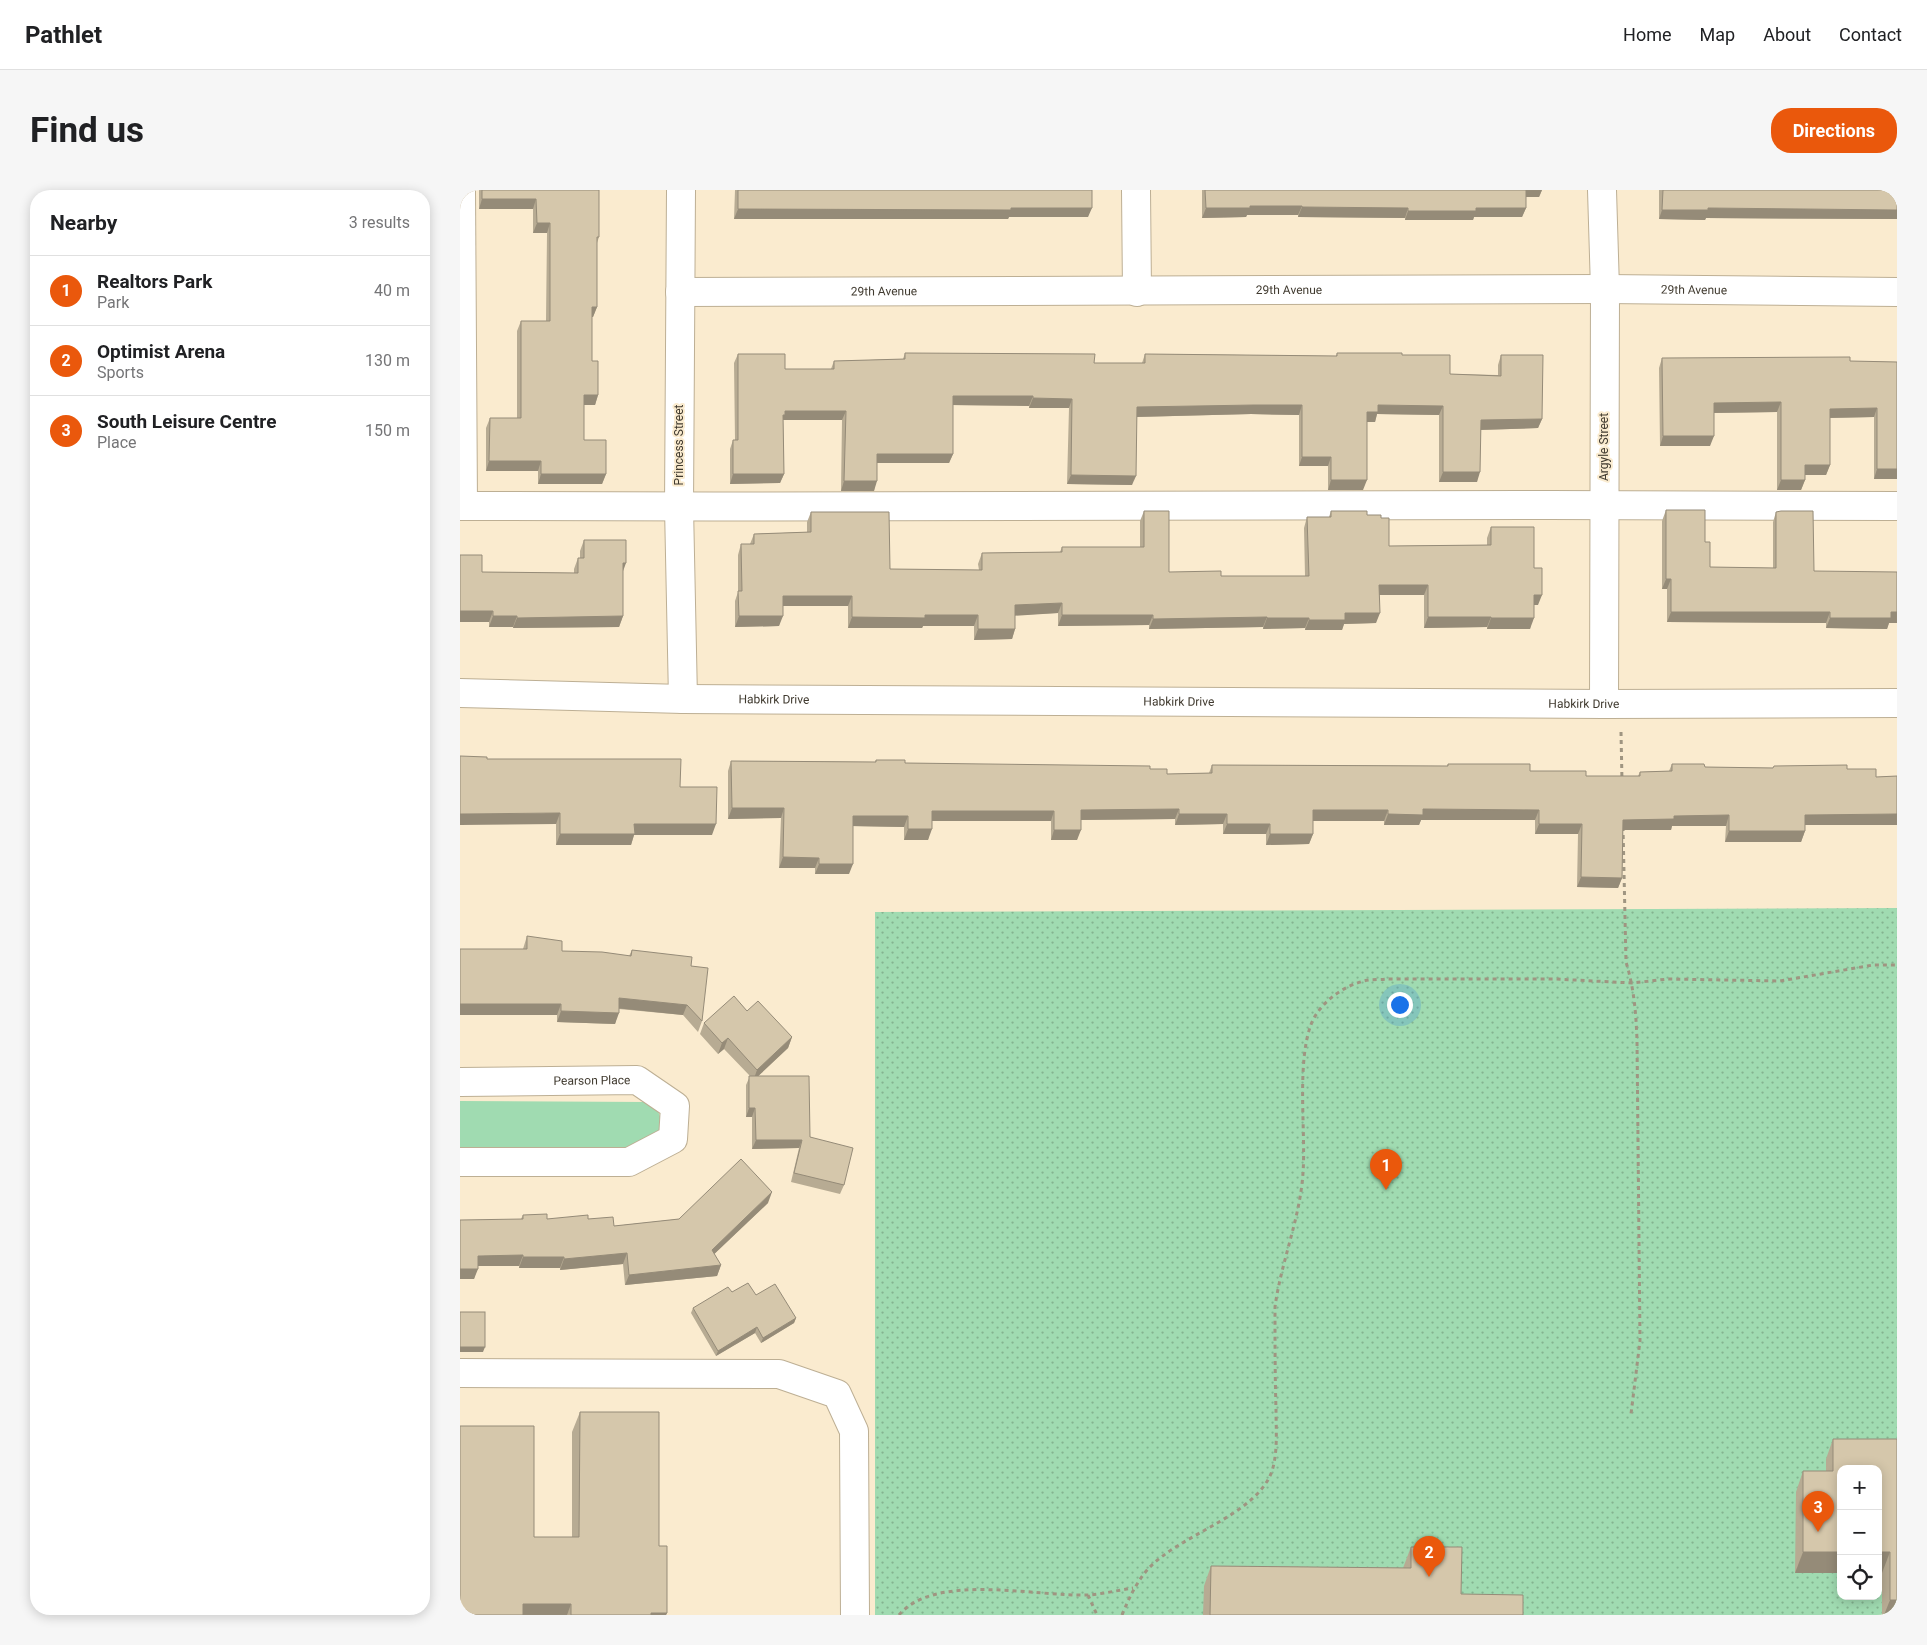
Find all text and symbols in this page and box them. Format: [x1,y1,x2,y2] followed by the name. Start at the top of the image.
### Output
[25,21,102,49] text: Pathlet
[1623,24,1672,45] text: Home
[1700,24,1735,45] text: Map
[1763,24,1811,45] text: About
[1839,24,1902,45] text: Contact
[1771,108,1897,153] button: Directions
[30,110,144,151] text: Find us
[50,211,117,235] text: Nearby
[349,213,410,232] text: 3 results
[97,270,212,293] text: Realtors Park
[61,281,71,300] text: 1
[374,281,410,300] text: 40 m
[1256,283,1322,297] street label: 29th Avenue
[1661,283,1727,297] street label: 29th Avenue
[851,284,917,298] street label: 29th Avenue
[97,293,129,312] text: Park
[97,340,225,363] text: Optimist Arena
[61,351,71,370] text: 2
[365,351,410,370] text: 130 m
[97,363,144,382] text: Sports
[672,405,686,485] street label: Princess Street
[97,410,276,433] text: South Leisure Centre
[1597,413,1611,481] street label: Argyle Street
[61,421,71,440] text: 3
[365,421,410,440] text: 150 m
[97,433,137,452] text: Place
[738,692,809,707] street label: Habkirk Drive
[1143,694,1214,709] street label: Habkirk Drive
[1548,697,1619,711] street label: Habkirk Drive
[1387,992,1413,1018] your location
[553,1073,630,1088] street label: Pearson Place
[1370,1149,1402,1190] pin: 1
[1837,1465,1882,1600] map controls
[1837,1465,1882,1510] button: +
[1802,1491,1834,1532] pin: 3
[1837,1510,1882,1555] button: −
[1413,1536,1445,1577] pin: 2
[1837,1555,1882,1600] button: locate

